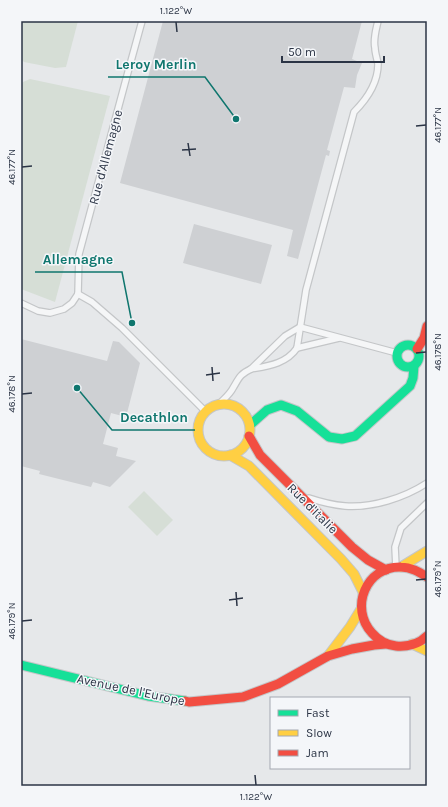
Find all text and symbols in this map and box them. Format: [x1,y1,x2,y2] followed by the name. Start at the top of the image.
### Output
[160,5,192,17] text: 1.122°W
[282,38,384,64] scale bar
[288,45,316,59] text: 50 m
[108,51,205,77] callout: Leroy Merlin
[115,56,197,73] text: Leroy Merlin
[432,107,444,143] text: 46.177°N
[86,108,125,206] street label: Rue d'Allemagne
[6,149,18,185] text: 46.177°N
[35,246,122,272] callout: Allemagne
[43,251,113,268] text: Allemagne
[432,333,444,371] text: 46.178°N
[6,375,18,413] text: 46.178°N
[112,404,195,430] callout: Decathlon
[120,409,188,426] text: Decathlon
[284,480,341,537] street label: Rue d'Italie
[432,560,444,598] text: 46.179°N
[6,602,18,640] text: 46.179°N
[76,671,187,708] street label: Avenue de l'Europe
[270,697,410,769] legend
[306,706,330,720] text: Fast
[306,726,332,740] text: Slow
[306,746,329,760] text: Jam
[240,791,272,803] text: 1.122°W

